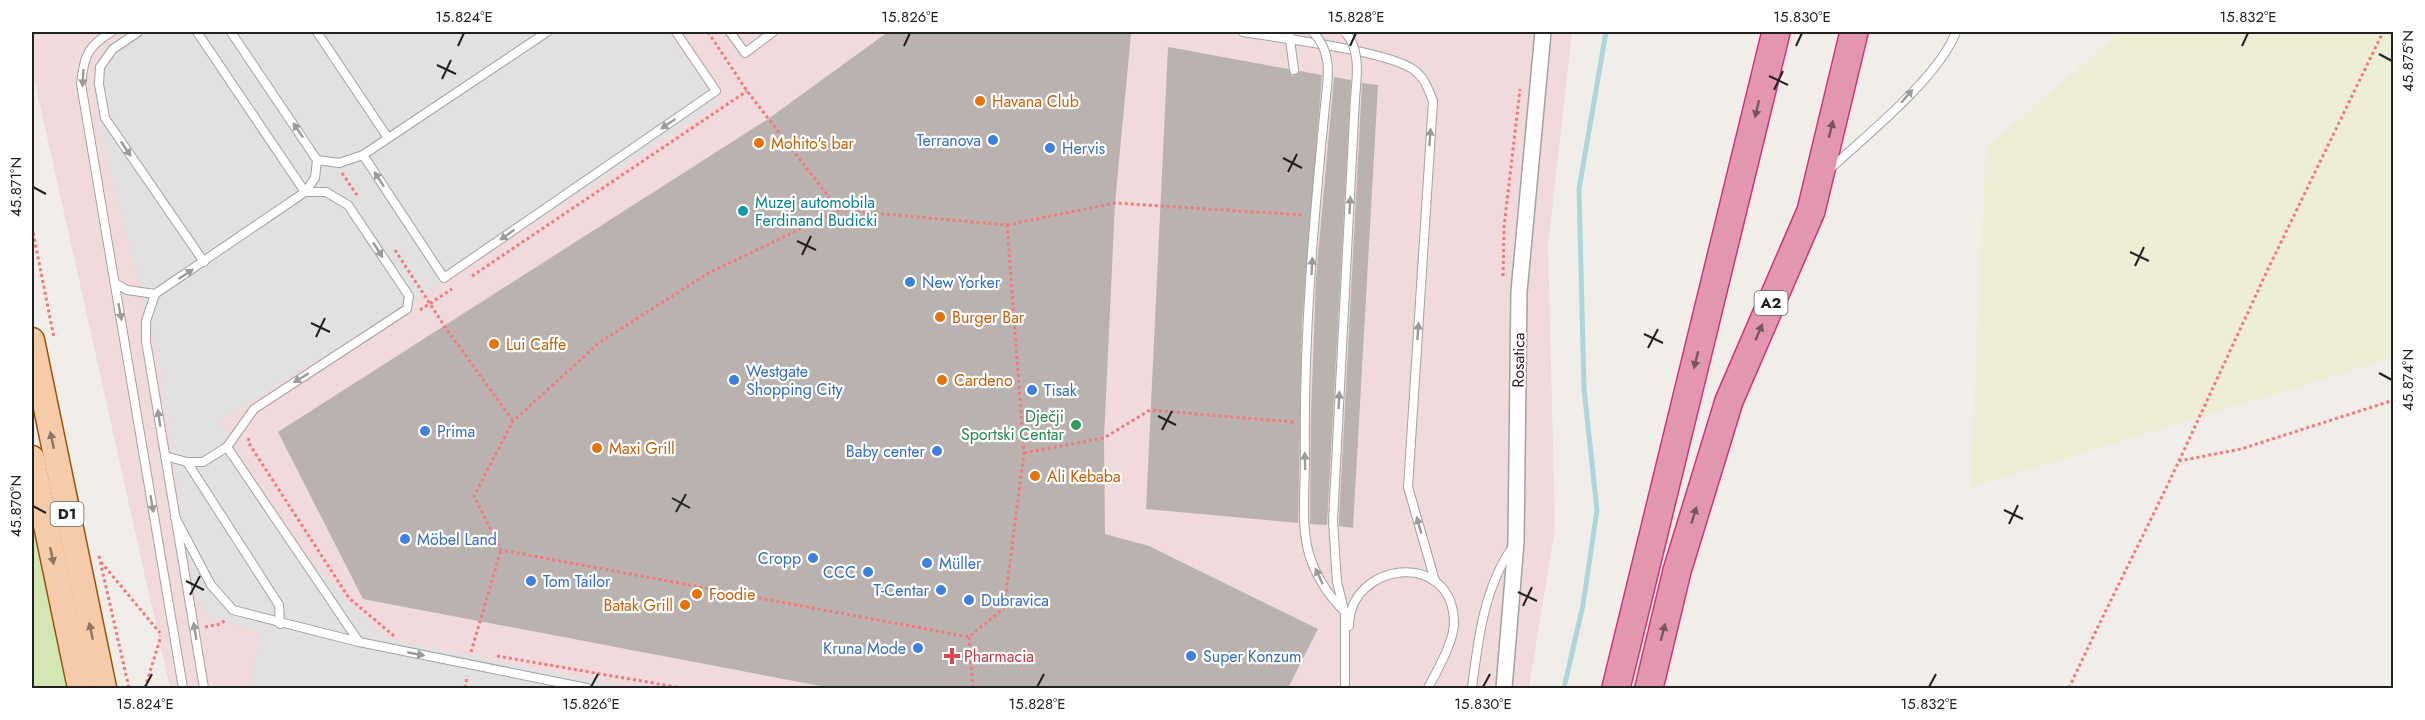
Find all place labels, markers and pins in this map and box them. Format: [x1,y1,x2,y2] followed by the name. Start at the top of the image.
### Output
[992,90,1079,113] place label: Havana Club
[973,94,987,108] marker: Havana Club
[917,129,981,152] place label: Terranova
[771,132,854,155] place label: Mohito's bar
[986,133,1000,147] marker: Terranova
[752,136,766,150] marker: Mohito's bar
[1062,137,1105,160] place label: Hervis
[1043,141,1057,155] marker: Hervis
[755,191,877,232] place label: Muzej automobila Ferdinand Budicki
[736,204,750,218] marker: Muzej automobila Ferdinand Budicki
[922,271,1001,294] place label: New Yorker
[903,275,917,289] marker: New Yorker
[952,306,1025,329] place label: Burger Bar
[933,310,947,324] marker: Burger Bar
[506,333,566,356] place label: Lui Caffe
[487,337,501,351] marker: Lui Caffe
[746,360,844,401] place label: Westgate Shopping City
[954,369,1013,392] place label: Cardeno
[727,373,741,387] marker: Westgate Shopping City
[935,373,949,387] marker: Cardeno
[1044,379,1078,402] place label: Tisak
[1025,383,1039,397] marker: Tisak
[961,405,1065,446] place label: Dječji Sportski Centar
[1069,418,1083,432] marker: Dječji Sportski Centar
[437,420,475,443] place label: Prima
[418,424,432,438] marker: Prima
[609,437,675,460] place label: Maxi Grill
[846,440,926,463] place label: Baby center
[590,441,604,455] marker: Maxi Grill
[930,444,944,458] marker: Baby center
[1047,465,1121,488] place label: Ali Kebaba
[1028,469,1042,483] marker: Ali Kebaba
[417,528,497,551] place label: Möbel Land
[398,532,412,546] marker: Möbel Land
[758,547,801,570] place label: Cropp
[806,551,820,565] marker: Cropp
[939,552,982,575] place label: Müller
[920,556,934,570] marker: Müller
[823,561,856,584] place label: CCC
[861,565,875,579] marker: CCC
[543,570,611,593] place label: Tom Tailor
[524,574,538,588] marker: Tom Tailor
[874,579,929,602] place label: T-Centar
[709,583,756,606] place label: Foodie
[934,583,948,597] marker: T-Centar
[690,587,704,601] marker: Foodie
[981,589,1049,612] place label: Dubravica
[962,593,976,607] marker: Dubravica
[604,594,673,617] place label: Batak Grill
[678,598,692,612] marker: Batak Grill
[823,637,906,660] place label: Kruna Mode
[911,641,925,655] marker: Kruna Mode
[964,645,1034,668] place label: Pharmacia
[1203,645,1302,668] place label: Super Konzum
[945,649,959,663] marker: Pharmacia
[1184,649,1198,663] marker: Super Konzum

